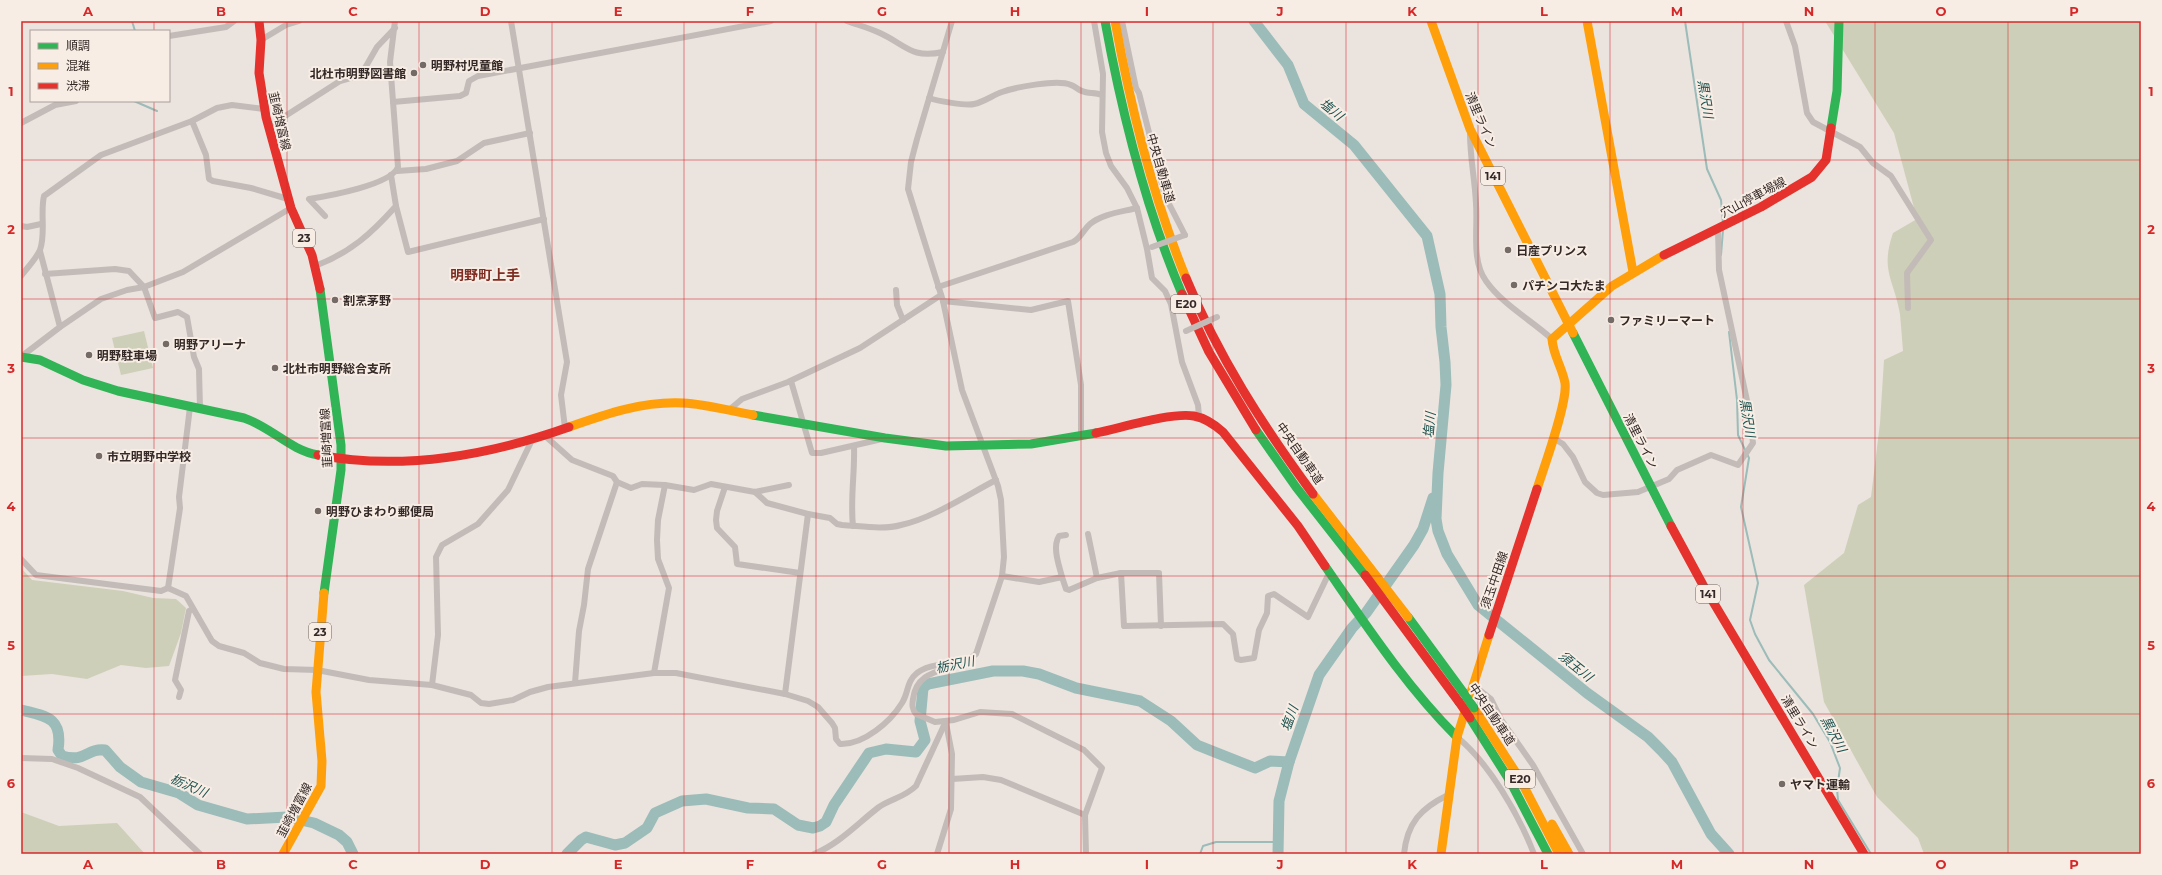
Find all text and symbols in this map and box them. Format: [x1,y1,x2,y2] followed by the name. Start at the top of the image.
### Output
[82,3,94,19] text: A
[216,3,226,19] text: B
[348,3,358,19] text: C
[480,3,491,19] text: D
[614,3,623,19] text: E
[746,3,754,19] text: F
[877,3,887,19] text: G
[1010,3,1020,19] text: H
[1145,3,1149,19] text: I
[1275,3,1284,19] text: J
[1407,3,1417,19] text: K
[1540,3,1548,19] text: L
[1671,3,1683,19] text: M
[1804,3,1814,19] text: N
[1936,3,1947,19] text: O
[2069,3,2079,19] text: P
[30,30,170,102] legend
[66,38,90,53] text: 順調
[66,58,90,73] text: 混雑
[431,58,503,73] place label: 明野村児童館
[418,60,428,70] marker: 明野村児童館
[310,66,406,81] place label: 北杜市明野図書館
[409,68,419,78] marker: 北杜市明野図書館
[66,78,90,93] text: 渋滞
[1695,78,1717,121] water label: 黒沢川
[8,83,14,99] text: 1
[2148,83,2154,99] text: 1
[1462,89,1500,151] street label: 清里ライン
[266,90,294,152] street label: 韮崎増富線
[1317,95,1349,125] water label: 塩川
[1144,131,1178,205] street label: 中央自動車道
[1481,167,1505,185] road number: 141
[1718,173,1788,221] street label: 穴山停車場線
[7,221,15,237] text: 2
[2147,221,2155,237] text: 2
[293,229,315,247] road number: 23
[1516,243,1588,258] place label: 日産プリンス
[1503,245,1513,255] marker: 日産プリンス
[450,266,520,284] district label: 明野町上手
[1522,278,1606,293] place label: パチンコ大たま
[1509,280,1519,290] marker: パチンコ大たま
[343,293,391,308] place label: 割烹茅野
[330,295,340,305] marker: 割烹茅野
[1171,295,1201,313] road number: E20
[1619,313,1715,328] place label: ファミリーマート
[1606,315,1616,325] marker: ファミリーマート
[174,337,246,352] place label: 明野アリーナ
[161,339,171,349] marker: 明野アリーナ
[97,348,157,363] place label: 明野駐車場
[84,350,94,360] marker: 明野駐車場
[6,360,15,376] text: 3
[2146,360,2155,376] text: 3
[283,361,391,376] place label: 北杜市明野総合支所
[270,363,280,373] marker: 北杜市明野総合支所
[1737,397,1759,440] water label: 黒沢川
[317,408,335,468] street label: 韮崎増富線
[1420,409,1438,439] water label: 塩川
[1621,411,1661,471] street label: 清里ライン
[1273,419,1327,487] street label: 中央自動車道
[107,449,191,464] place label: 市立明野中学校
[94,451,104,461] marker: 市立明野中学校
[7,498,16,514] text: 4
[2147,498,2156,514] text: 4
[326,504,434,519] place label: 明野ひまわり郵便局
[313,506,323,516] marker: 明野ひまわり郵便局
[1477,549,1511,611] street label: 須玉中田線
[1696,585,1720,603] road number: 141
[309,623,331,641] road number: 23
[7,637,15,653] text: 5
[2147,637,2155,653] text: 5
[1556,648,1598,686] water label: 須玉川
[934,652,978,676] water label: 栃沢川
[1466,680,1518,748] street label: 中央自動車道
[1778,692,1822,752] street label: 清里ライン
[1277,701,1302,733] water label: 塩川
[1818,713,1851,757] water label: 黒沢川
[168,770,212,801] water label: 栃沢川
[1505,770,1535,788] road number: E20
[7,775,16,791] text: 6
[2147,775,2156,791] text: 6
[1790,777,1850,792] place label: ヤマト運輸
[1777,779,1787,789] marker: ヤマト運輸
[273,780,315,840] street label: 韮崎増富線
[82,856,94,872] text: A
[216,856,226,872] text: B
[348,856,358,872] text: C
[480,856,491,872] text: D
[614,856,623,872] text: E
[746,856,754,872] text: F
[877,856,887,872] text: G
[1010,856,1020,872] text: H
[1145,856,1149,872] text: I
[1275,856,1284,872] text: J
[1407,856,1417,872] text: K
[1540,856,1548,872] text: L
[1671,856,1683,872] text: M
[1804,856,1814,872] text: N
[1936,856,1947,872] text: O
[2069,856,2079,872] text: P

